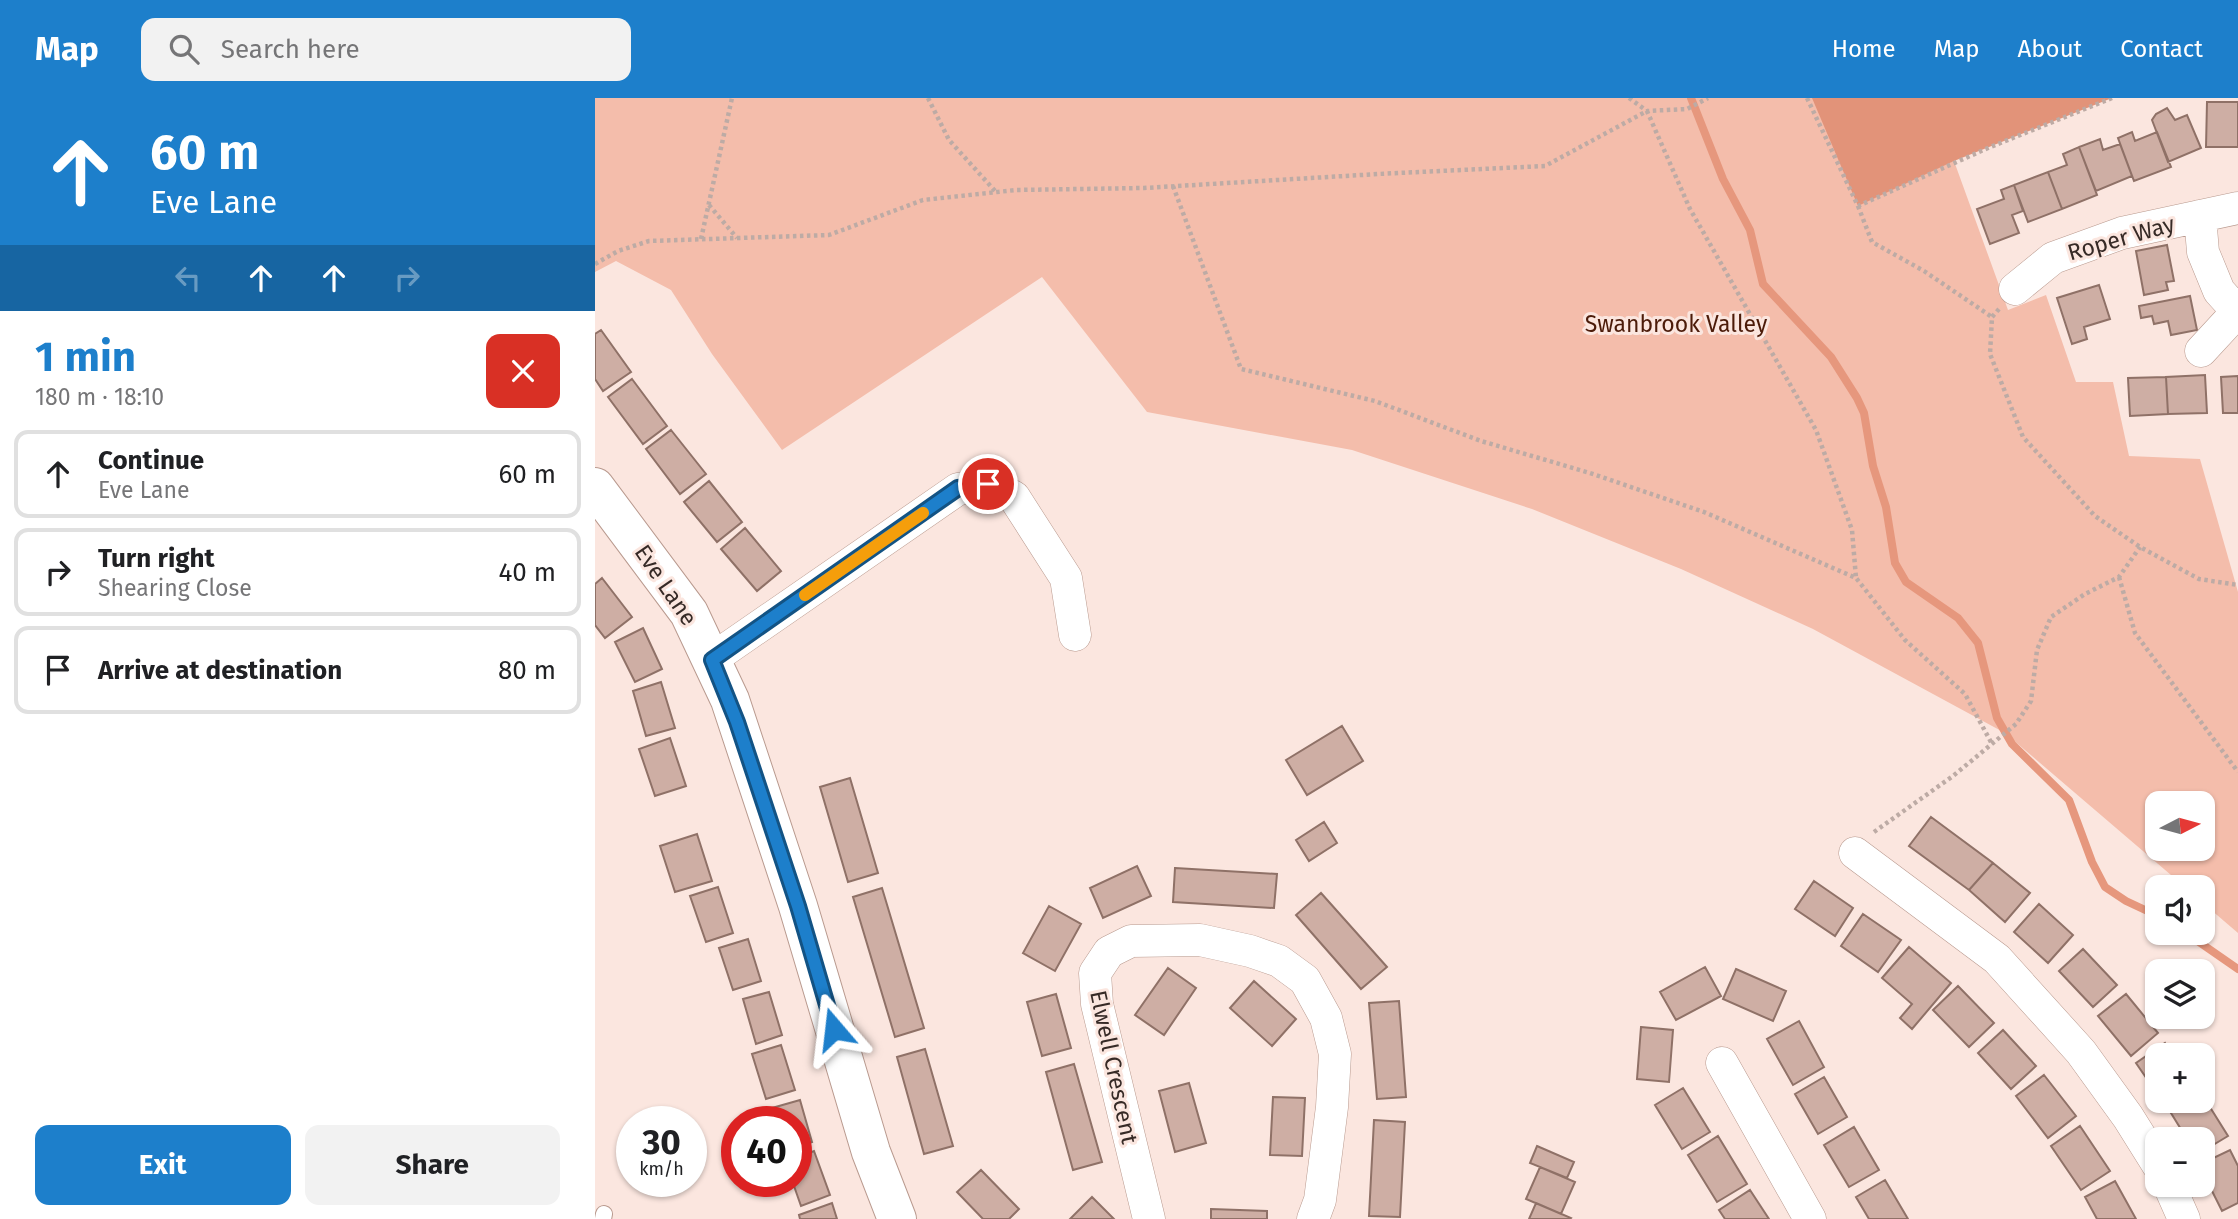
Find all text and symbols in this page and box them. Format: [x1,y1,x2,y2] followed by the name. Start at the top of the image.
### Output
[141,18,631,81] search box
[35,29,99,69] text: Map
[165,30,203,68] icon: search
[221,34,360,65] text: Search here
[1832,35,1896,63] text: Home
[1934,35,1980,63] text: Map
[2018,35,2082,63] text: About
[2120,35,2203,63] text: Contact
[150,123,259,182] text: 60 m
[35,126,126,217] icon: ahead
[150,183,277,221] text: Eve Lane
[2064,209,2178,267] street label: Roper Way
[169,259,207,297] icon: left
[242,259,280,297] icon: ahead
[315,259,353,297] icon: ahead
[388,259,426,297] icon: right
[1585,310,1768,338] park label: Swanbrook Valley
[35,332,136,382] text: 1 min
[486,334,560,408] button: close
[35,383,164,411] text: 180 m · 18:10
[98,445,204,476] text: Continue
[958,454,1018,514] pin
[39,455,77,493] icon: ahead
[498,459,556,490] text: 60 m
[969,465,1007,503] icon: arrive
[98,476,189,504] text: Eve Lane
[629,539,703,631] street label: Eve Lane
[98,543,215,574] text: Turn right
[39,553,77,591] icon: right
[498,557,556,588] text: 40 m
[98,574,252,602] text: Shearing Close
[39,651,77,689] icon: arrive
[98,655,342,686] text: Arrive at destination
[498,655,556,686] text: 80 m
[2145,791,2215,861] north arrow
[2145,791,2215,1197] map controls
[2145,875,2215,945] button: sound
[2145,959,2215,1029] button: layers
[1084,988,1144,1147] street label: Elwell Crescent
[797,992,871,1066] position arrow
[2145,1043,2215,1113] button: +
[721,1106,812,1197] speed limit sign: 40
[642,1121,681,1163] text: 30
[35,1125,291,1205] button: Exit
[305,1125,560,1205] button: Share
[2145,1127,2215,1197] button: −
[639,1158,684,1180] text: km/h

